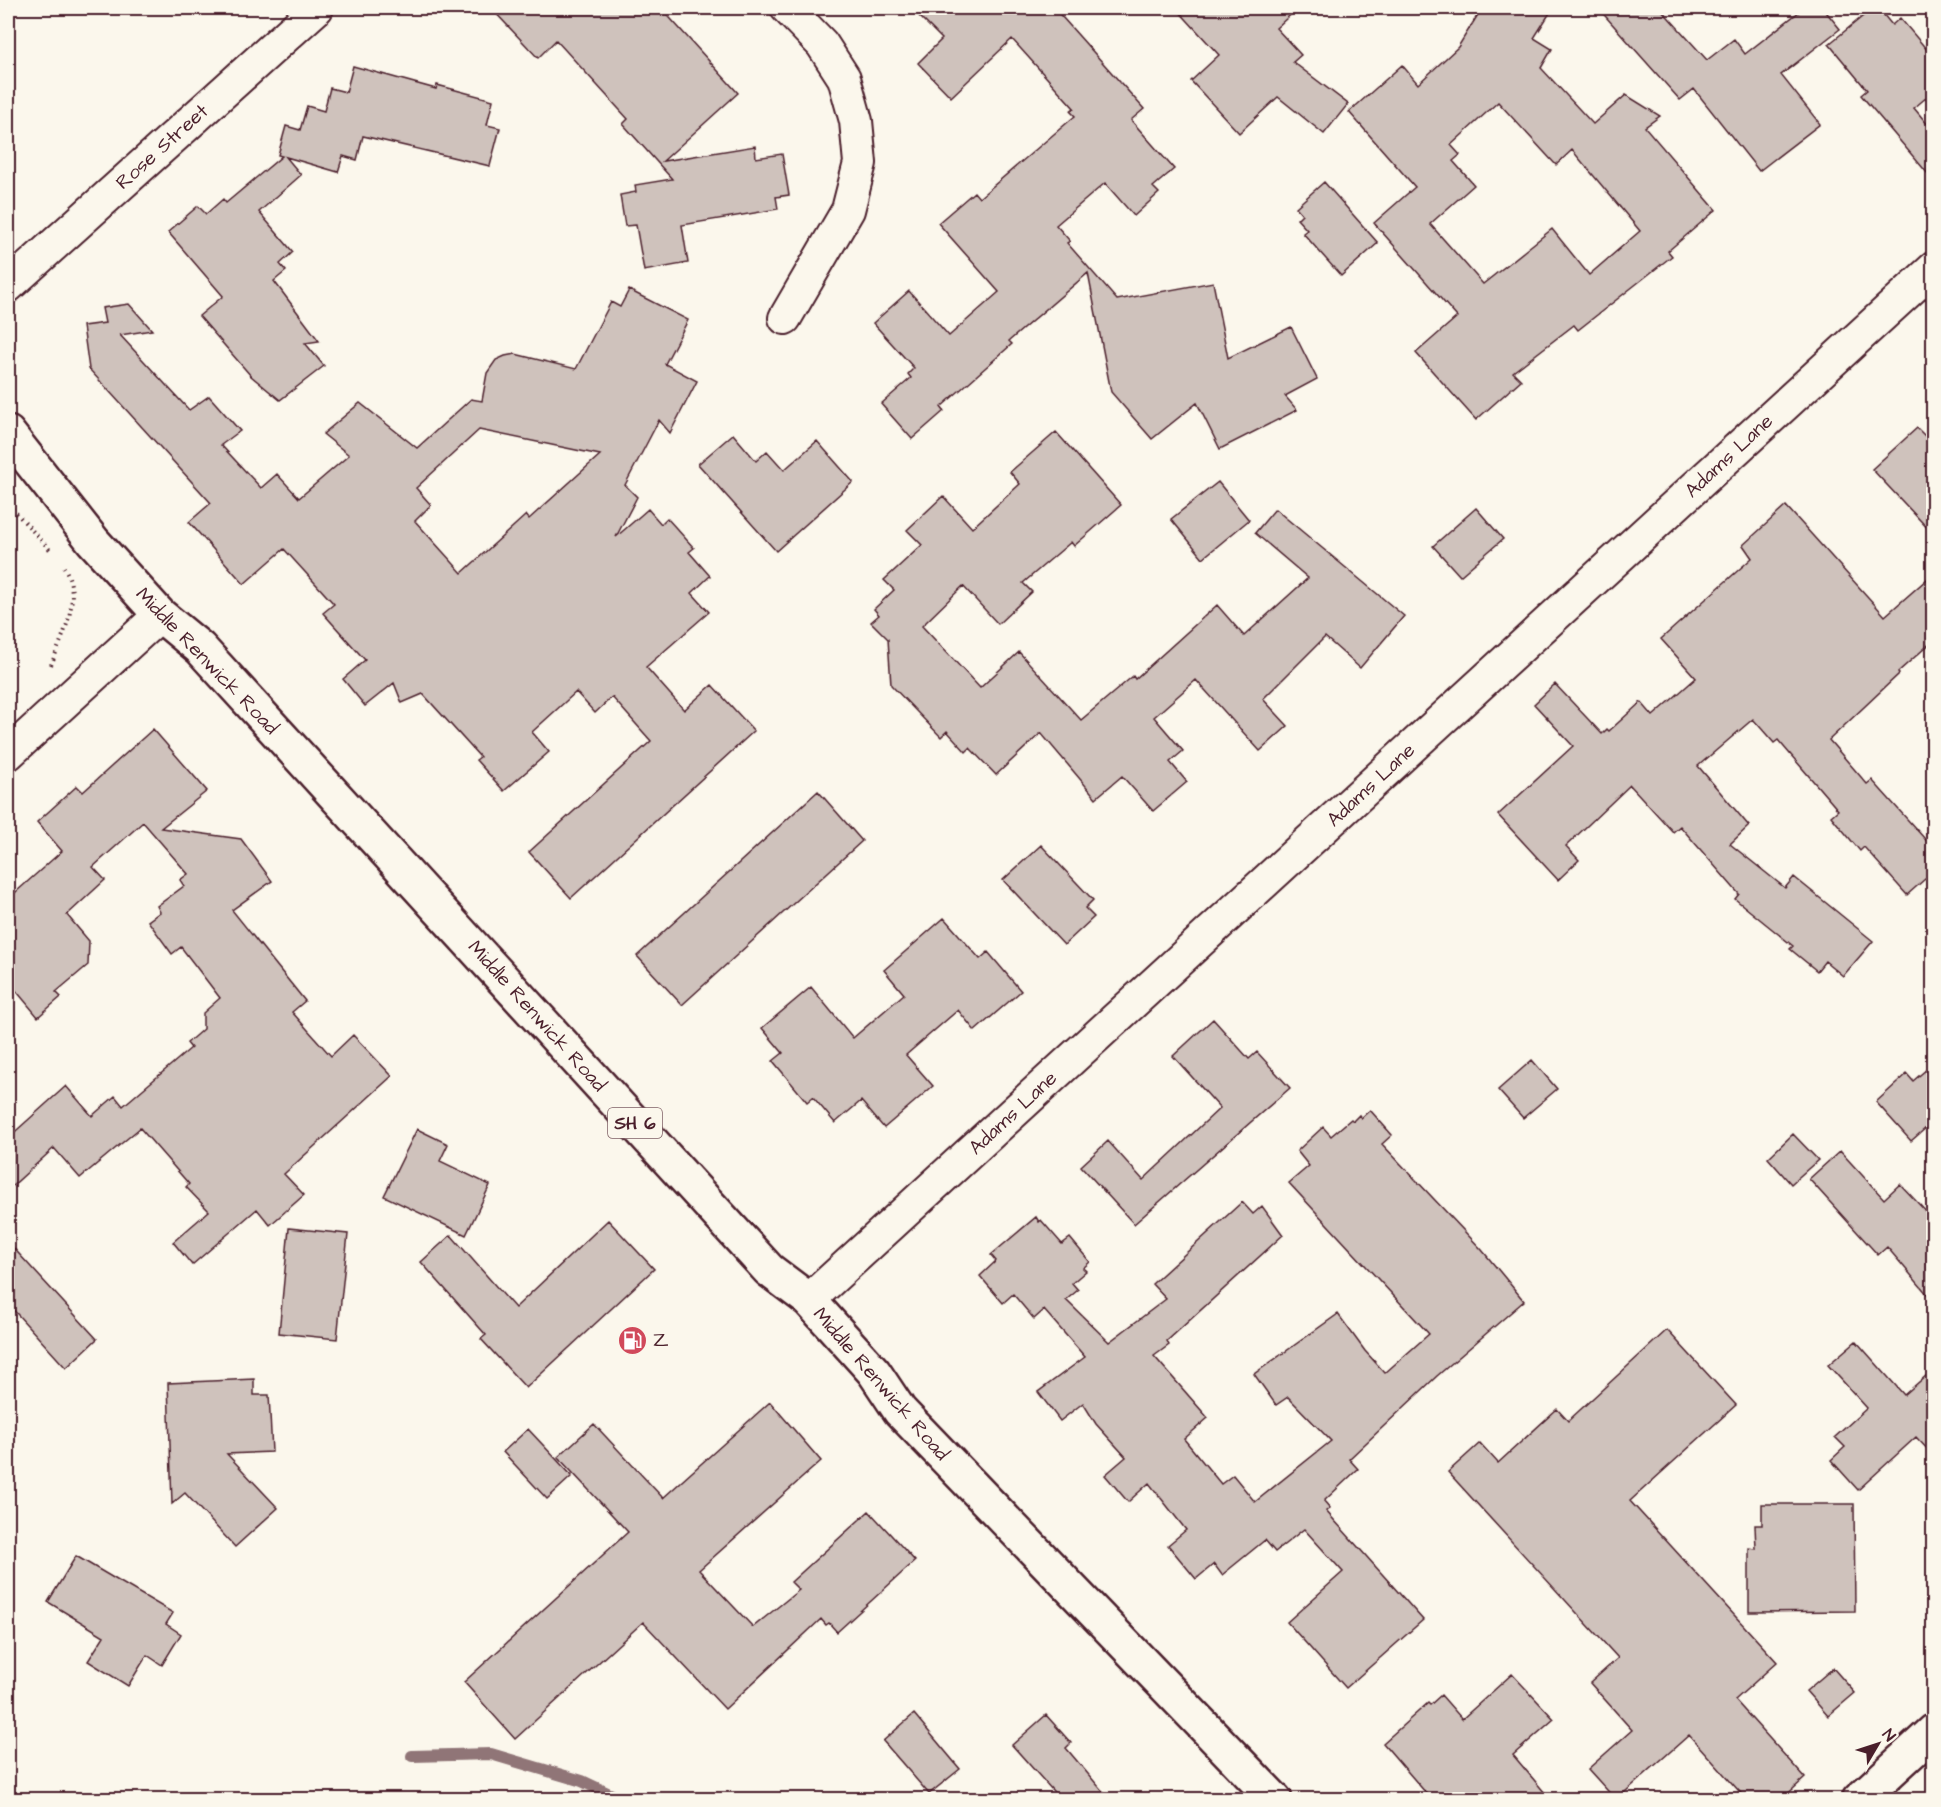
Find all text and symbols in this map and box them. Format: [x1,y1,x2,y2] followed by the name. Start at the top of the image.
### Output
[110,98,214,196] street label: Rose Street
[1679,408,1780,504] street label: Adams Lane
[129,581,285,741] street label: Middle Renwick Road
[1321,737,1422,833] street label: Adams Lane
[461,934,613,1098] street label: Middle Renwick Road
[963,1065,1064,1161] street label: Adams Lane
[608,1108,662,1138] road number: SH 6
[806,1301,956,1467] street label: Middle Renwick Road
[616,1324,648,1356] fuel station icon: Z
[653,1326,669,1354] place label: Z
[1848,1714,1908,1774] north arrow
[1877,1724,1901,1746] text: N

